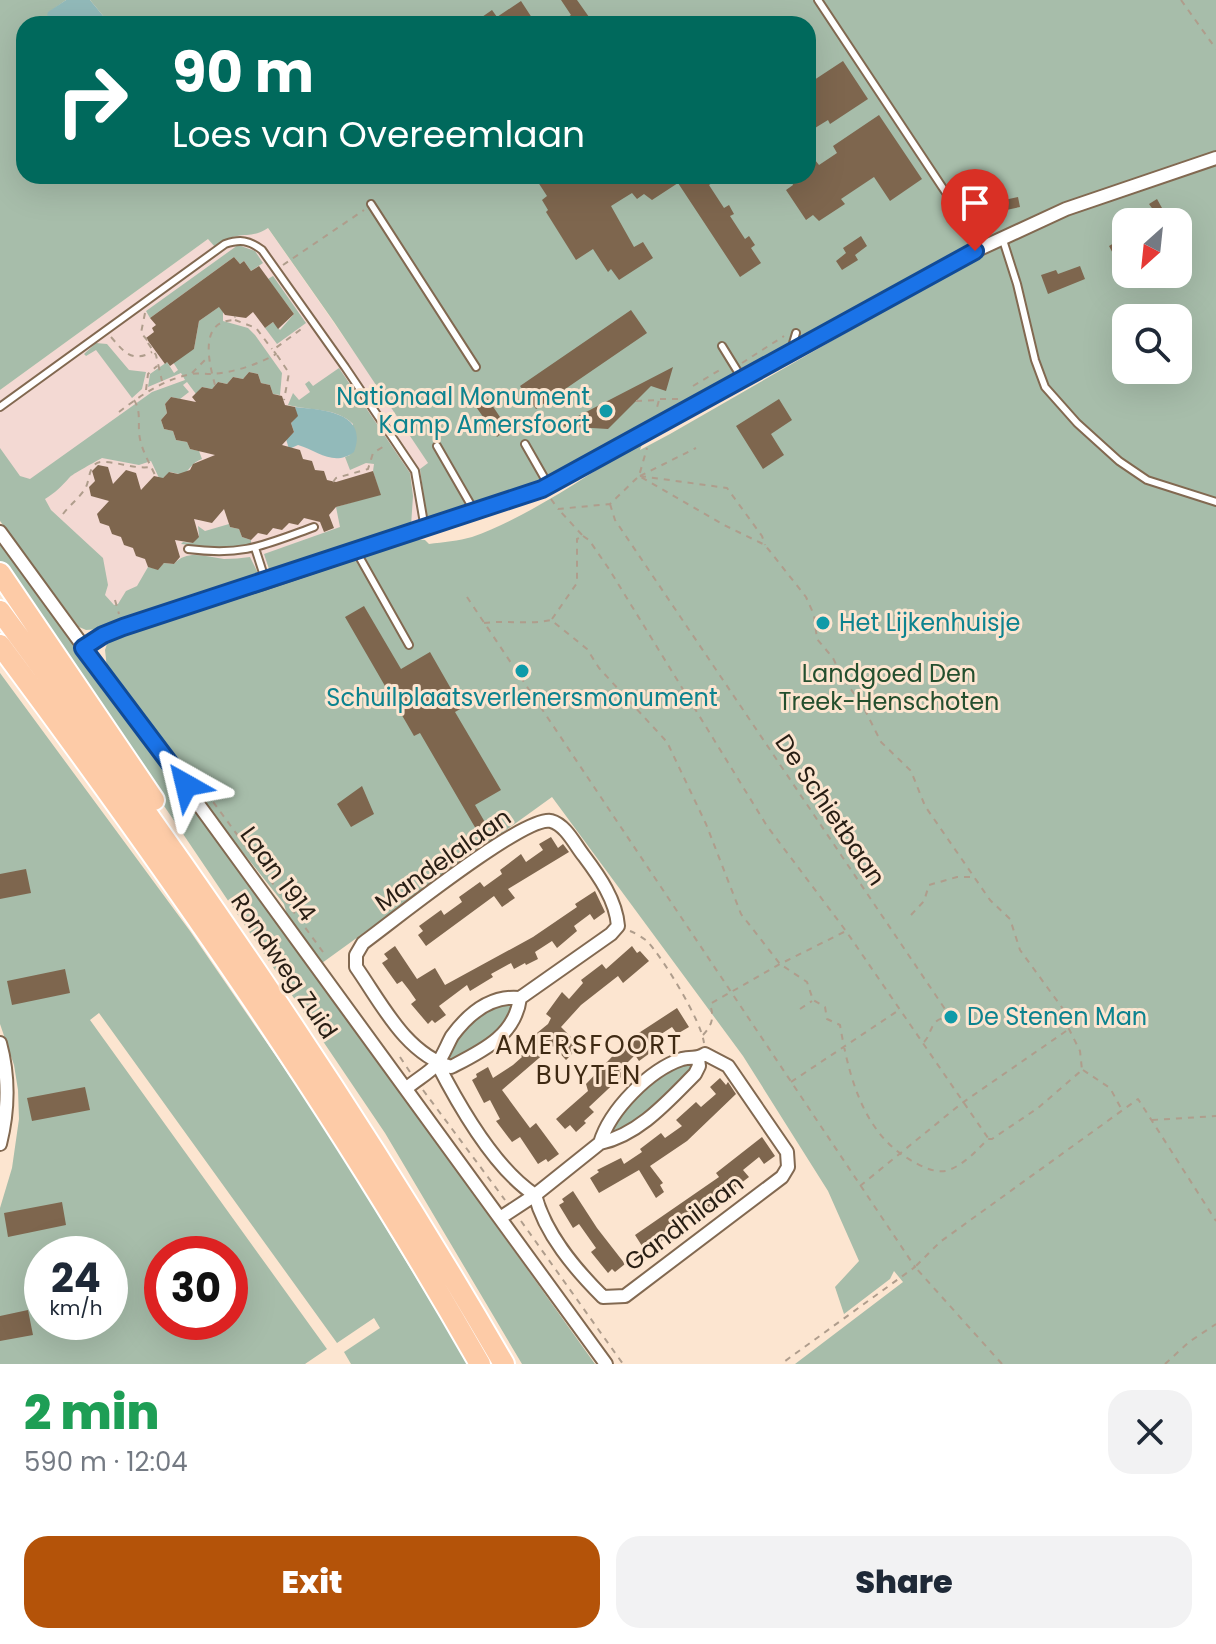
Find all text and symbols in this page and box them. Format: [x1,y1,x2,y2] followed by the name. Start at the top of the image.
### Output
[172,33,314,112] text: 90 m
[40,48,144,152] icon: right
[172,109,585,160] text: Loes van Overeemlaan
[941,169,1009,251] pin
[953,181,997,225] icon: arrive
[1112,208,1192,288] north arrow
[1112,208,1192,384] map controls
[1112,304,1192,384] button: search
[336,380,590,441] place label: Nationaal Monument Kamp Amersfoort
[597,402,615,420] marker: Nationaal Monument Kamp Amersfoort
[839,606,1020,639] place label: Het Lijkenhuisje
[814,614,832,632] marker: Het Lijkenhuisje
[779,657,999,718] park label: Landgoed Den Treek-Henschoten
[513,662,531,680] marker: Schuilplaatsverlenersmonument
[326,681,718,714] place label: Schuilplaatsverlenersmonument
[768,728,893,892] street label: De Schietbaan
[144,743,228,827] position arrow
[368,800,517,919] street label: Mandelalaan
[233,819,324,928] street label: Laan 1914
[223,886,345,1045] street label: Rondweg Zuid
[967,1000,1147,1033] place label: De Stenen Man
[942,1008,960,1026] marker: De Stenen Man
[495,1027,683,1093] district label: AMERSFOORT BUYTEN
[617,1167,750,1278] street label: Gandhilaan
[144,1236,248,1340] speed limit sign: 30
[51,1250,101,1306] text: 24
[49,1294,103,1322] text: km/h
[24,1379,159,1446] text: 2 min
[1108,1390,1192,1474] button: close
[24,1444,188,1480] text: 590 m · 12:04
[24,1536,600,1628] button: Exit
[616,1536,1192,1628] button: Share

